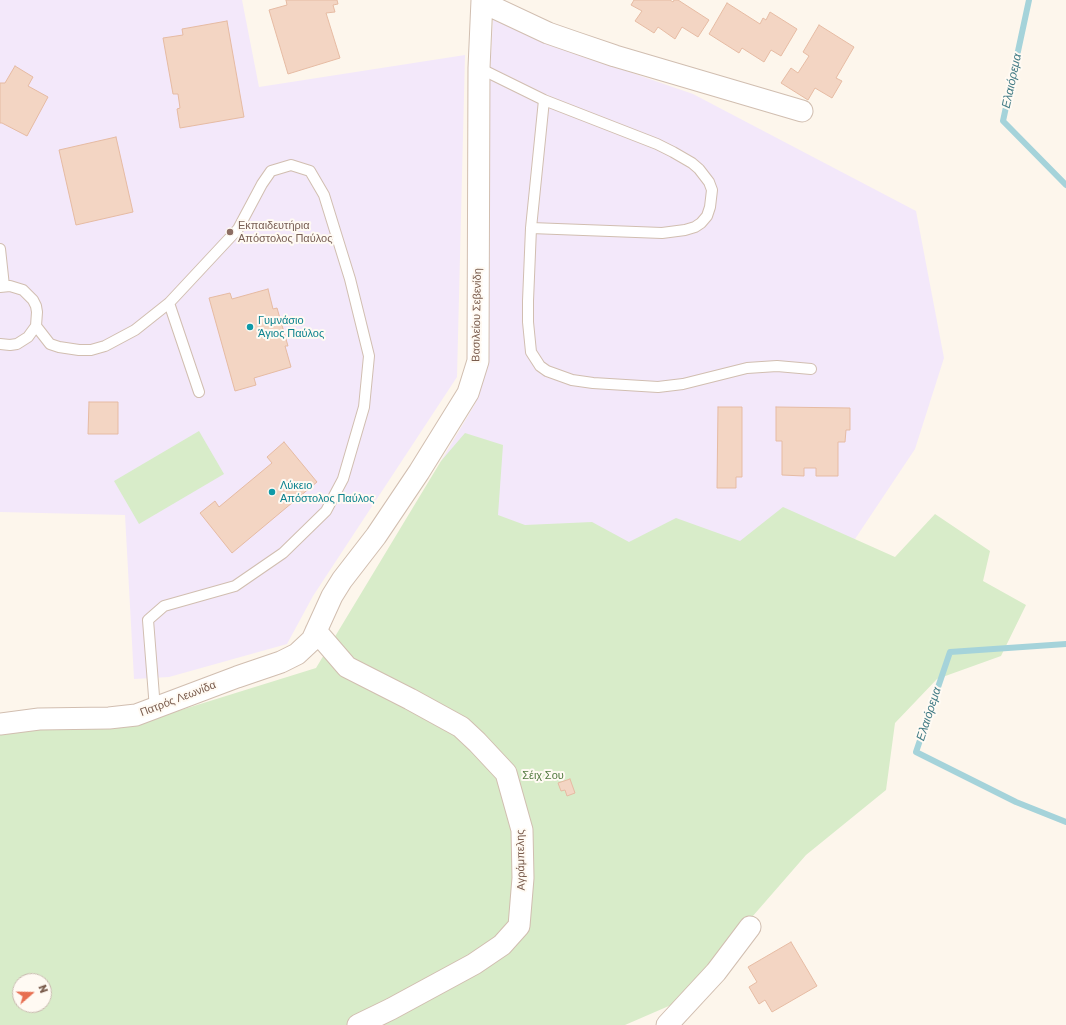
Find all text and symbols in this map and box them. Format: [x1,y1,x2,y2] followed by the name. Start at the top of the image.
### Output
[999,52,1025,110] water label: Ελαιόρεμα
[238,219,332,245] place label: Εκπαιδευτήρια Απόστολος Παύλος
[225,227,235,237] marker: Εκπαιδευτήρια Απόστολος Παύλος
[470,268,484,362] street label: Βασιλείου Σεβενίδη
[258,314,324,340] place label: Γυμνάσιο Άγιος Παύλος
[245,322,255,332] marker: Γυμνάσιο Άγιος Παύλος
[280,479,374,505] place label: Λύκειο Απόστολος Παύλος
[267,487,277,497] marker: Λύκειο Απόστολος Παύλος
[138,678,218,720] street label: Πατρός Λεωνίδα
[914,685,944,743] water label: Ελαιόρεμα
[522,769,564,783] park label: Σέιχ Σου
[514,829,528,891] street label: Αγράμπελης
[12,973,52,1013] north arrow
[35,983,50,995] text: N

